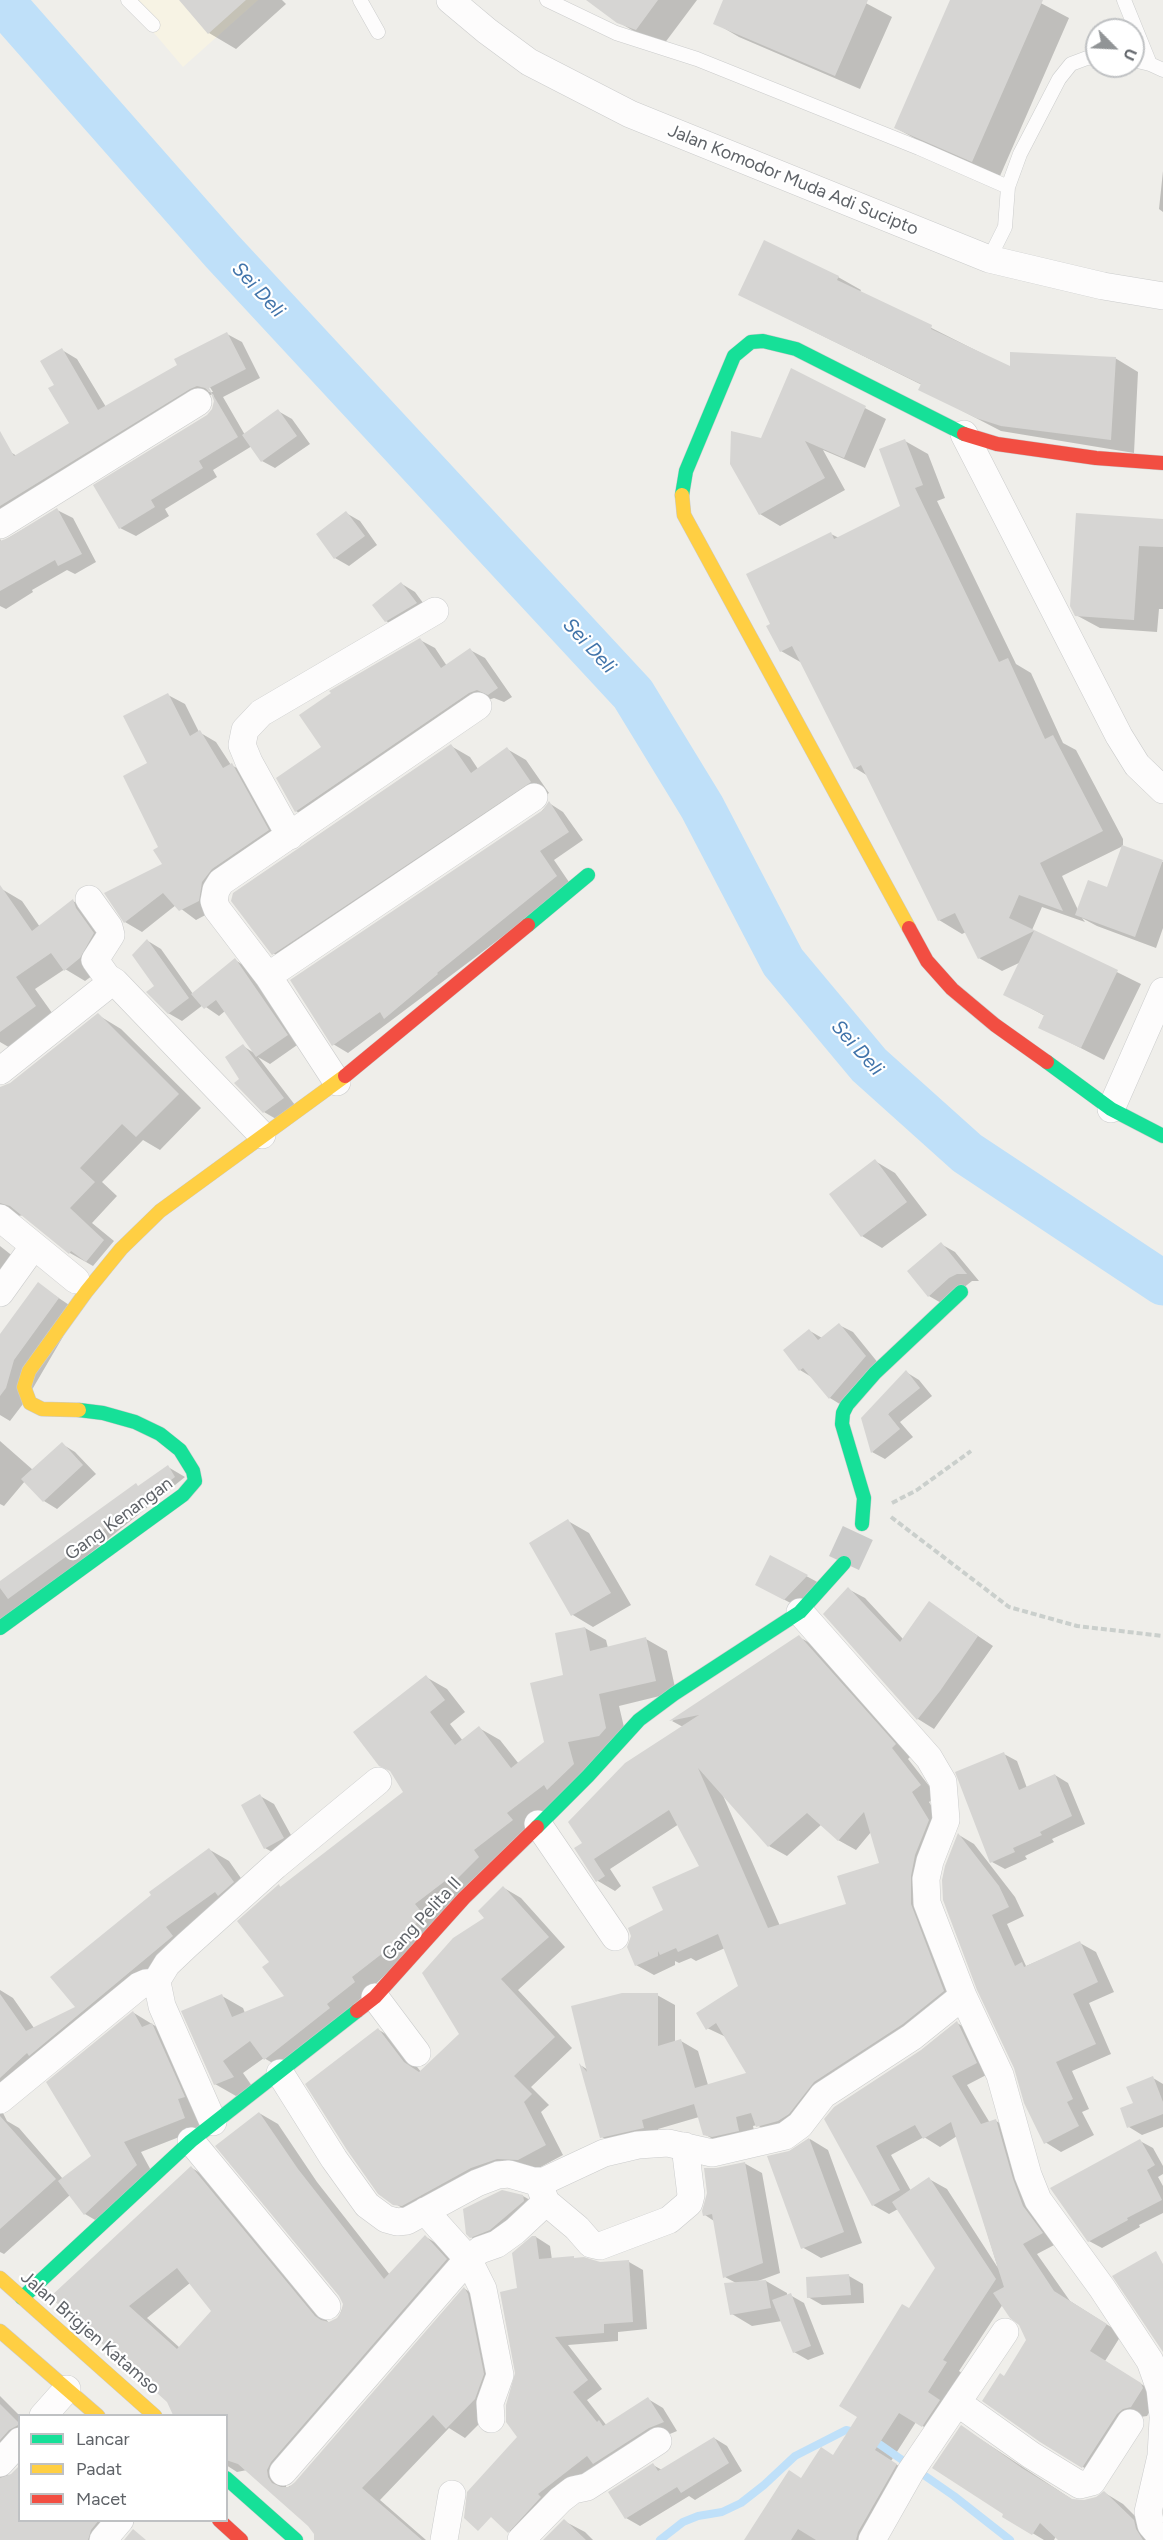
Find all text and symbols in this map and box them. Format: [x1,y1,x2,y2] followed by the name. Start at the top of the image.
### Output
[1085,18,1145,78] north arrow
[1119,46,1141,64] text: U
[665,120,921,240] street label: Jalan Komodor Muda Adi Sucipto
[227,257,289,323] water label: Sei Deli
[558,613,620,679] water label: Sei Deli
[826,1015,888,1081] water label: Sei Deli
[61,1473,177,1565] street label: Gang Kenangan
[378,1873,466,1965] street label: Gang Pelita II
[16,2267,164,2399] street label: Jalan Brigjen Katamso
[18,2414,228,2522] legend
[76,2428,130,2450] text: Lancar
[76,2458,122,2480] text: Padat
[76,2488,127,2510] text: Macet

